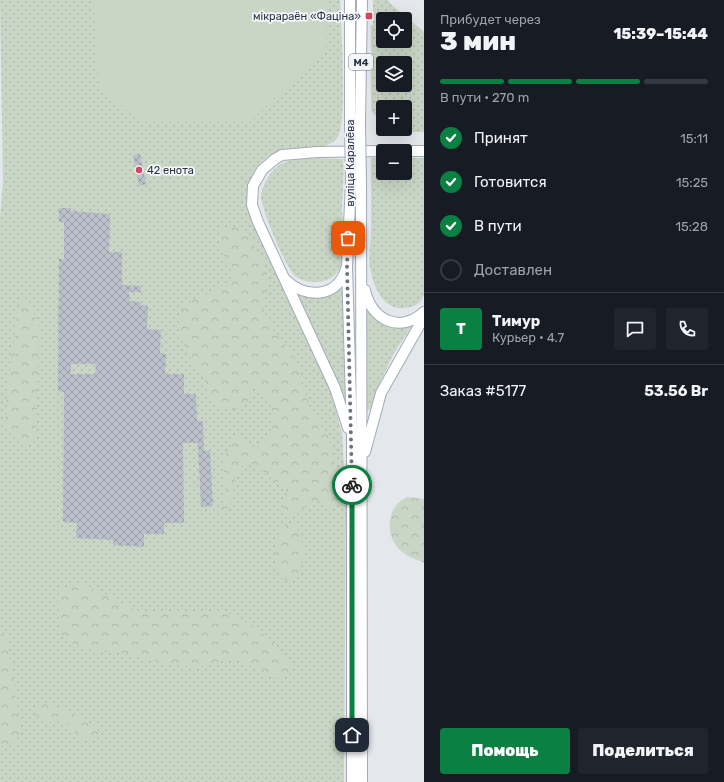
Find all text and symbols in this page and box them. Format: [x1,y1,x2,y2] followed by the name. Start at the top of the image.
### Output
[253,10,361,23] place label: мікрараён «Фаціна»
[364,11,374,21] marker: мікрараён «Фаціна»
[376,12,412,180] map controls
[376,12,412,48] button: locate
[440,12,541,27] text: Прибудет через
[613,25,708,43] text: 15:39–15:44
[440,26,516,57] text: 3 мин
[349,54,373,70] road number: М4
[376,56,412,92] button: layers
[440,90,529,105] text: В пути · 270 m
[376,100,412,136] button: +
[344,120,357,207] street label: вуліца Каралёва
[440,127,462,149] icon: check
[474,129,528,147] text: Принят
[680,131,708,146] text: 15:11
[376,144,412,180] button: −
[147,164,194,177] place label: 42 енота
[134,165,144,175] marker: 42 енота
[440,171,462,193] icon: check
[474,173,547,191] text: Готовится
[676,175,708,190] text: 15:25
[440,215,462,237] icon: check
[474,217,522,235] text: В пути
[675,219,708,234] text: 15:28
[331,221,365,255] pin
[337,227,359,249] icon: bag
[474,261,552,279] text: Доставлен
[614,308,656,350] button: chat
[666,308,708,350] button: phone
[492,312,540,330] text: Тимур
[456,320,466,338] text: Т
[492,330,564,345] text: Курьер · 4.7
[440,382,526,400] text: Заказ #5177
[644,382,708,400] text: 53.56 Br
[332,465,372,505] courier
[341,474,363,496] icon: bike
[335,718,369,752] pin
[341,724,363,746] icon: home
[440,728,570,774] button: Помощь
[578,728,708,774] button: Поделиться

